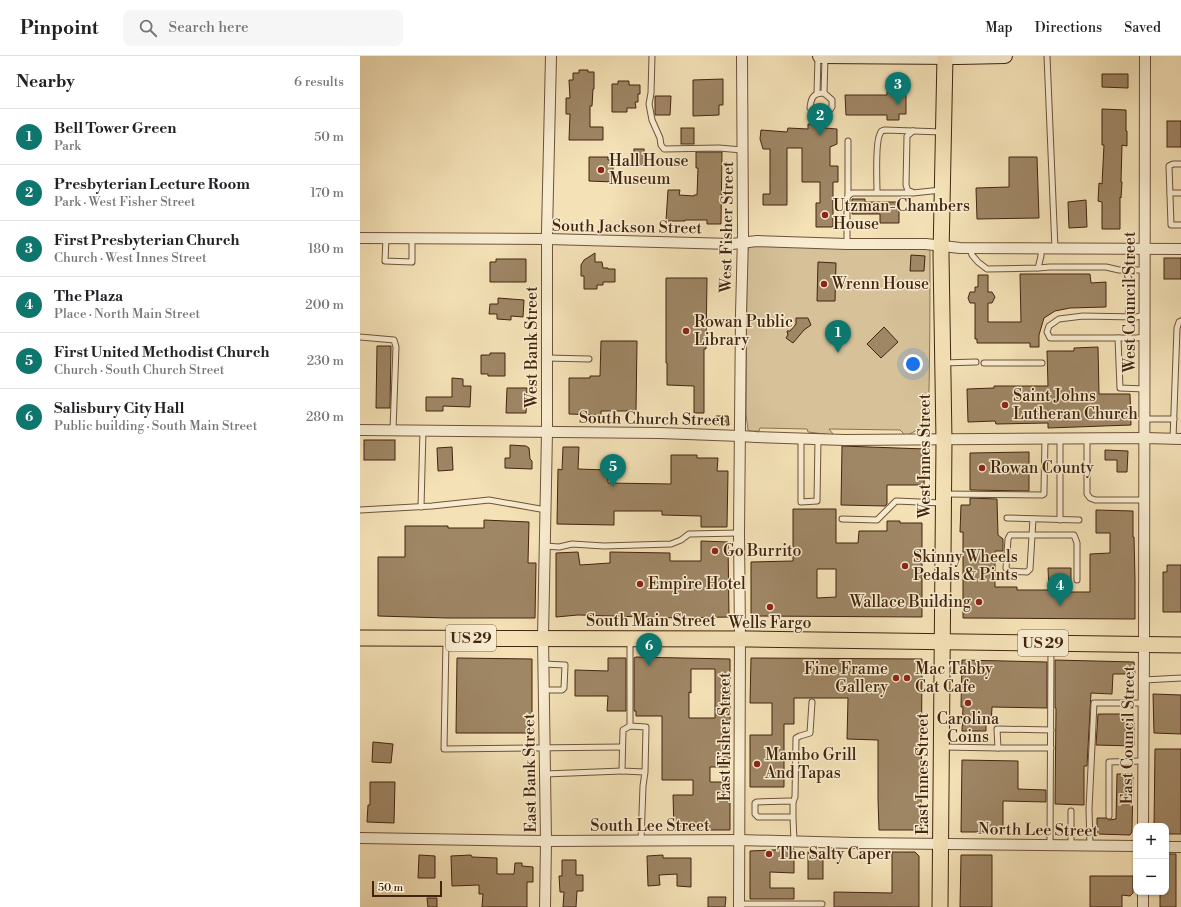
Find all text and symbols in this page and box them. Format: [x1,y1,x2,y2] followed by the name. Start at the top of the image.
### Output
[123,10,403,46] search box
[20,16,99,40] text: Pinpoint
[137,17,159,39] icon: search
[169,18,249,37] text: Search here
[985,19,1013,37] text: Map
[1035,19,1102,37] text: Directions
[1124,19,1161,37] text: Saved
[16,71,75,93] text: Nearby
[885,72,911,105] pin: 3
[294,74,344,90] text: 6 results
[807,103,833,136] pin: 2
[54,119,176,138] text: Bell Tower Green
[26,129,32,145] text: 1
[314,129,344,145] text: 50 m
[54,138,81,154] text: Park
[609,151,689,189] place label: Hall House Museum
[716,161,738,294] street label: West Fisher Street
[596,165,606,175] marker: Hall House Museum
[54,175,250,194] text: Presbyterian Lecture Room
[25,185,33,201] text: 2
[310,185,344,201] text: 170 m
[54,194,195,210] text: Park · West Fisher Street
[833,196,970,234] place label: Utzman-Chambers House
[820,210,830,220] marker: Utzman-Chambers House
[552,216,703,238] street label: South Jackson Street
[54,231,240,250] text: First Presbyterian Church
[1120,231,1140,374] street label: West Council Street
[25,241,33,257] text: 3
[308,241,344,257] text: 180 m
[54,250,207,266] text: Church · West Innes Street
[831,274,929,294] place label: Wrenn House
[819,279,829,289] marker: Wrenn House
[522,286,542,409] street label: West Bank Street
[54,287,123,306] text: The Plaza
[25,297,33,313] text: 4
[305,297,344,313] text: 200 m
[54,306,200,322] text: Place · North Main Street
[694,312,793,350] place label: Rowan Public Library
[825,320,851,353] pin: 1
[681,326,691,336] marker: Rowan Public Library
[54,343,270,362] text: First United Methodist Church
[25,353,33,369] text: 5
[307,353,344,369] text: 230 m
[903,354,923,374] your location
[54,362,224,378] text: Church · South Church Street
[1013,386,1138,424] place label: Saint Johns Lutheran Church
[915,393,935,519] street label: West Innes Street
[54,399,185,418] text: Salisbury City Hall
[1000,400,1010,410] marker: Saint Johns Lutheran Church
[579,408,726,430] street label: South Church Street
[25,409,33,425] text: 6
[306,409,344,425] text: 280 m
[54,418,257,434] text: Public building · South Main Street
[600,454,626,487] pin: 5
[990,458,1094,478] place label: Rowan County
[977,463,987,473] marker: Rowan County
[723,541,801,561] place label: Go Burrito
[710,546,720,556] marker: Go Burrito
[913,547,1018,585] place label: Skinny Wheels Pedals & Pints
[900,561,910,571] marker: Skinny Wheels Pedals & Pints
[1047,573,1073,606] pin: 4
[648,574,746,594] place label: Empire Hotel
[635,579,645,589] marker: Empire Hotel
[849,592,972,612] place label: Wallace Building
[974,597,984,607] marker: Wallace Building
[765,602,775,612] marker: Wells Fargo
[586,611,716,631] street label: South Main Street
[727,613,812,633] place label: Wells Fargo
[446,625,496,651] road number: US 29
[1018,630,1068,656] road number: US 29
[636,633,662,666] pin: 6
[804,659,888,697] place label: Fine Frame Gallery
[915,659,993,697] place label: Mac Tabby Cat Cafe
[1117,665,1139,805] street label: East Council Street
[715,672,735,802] street label: East Fisher Street
[891,673,901,683] marker: Fine Frame Gallery
[902,673,912,683] marker: Mac Tabby Cat Cafe
[963,698,973,708] marker: Carolina Coins
[937,709,1000,747] place label: Carolina Coins
[519,713,541,833] street label: East Bank Street
[913,713,933,835] street label: East Innes Street
[764,745,857,783] place label: Mambo Grill And Tapas
[752,759,762,769] marker: Mambo Grill And Tapas
[590,816,710,836] street label: South Lee Street
[978,819,1099,841] street label: North Lee Street
[1133,823,1169,895] map controls
[1133,823,1169,859] button: +
[777,844,891,864] place label: The Salty Caper
[764,849,774,859] marker: The Salty Caper
[1133,859,1169,895] button: −
[372,879,442,898] scale bar
[378,881,403,895] text: 50 m

